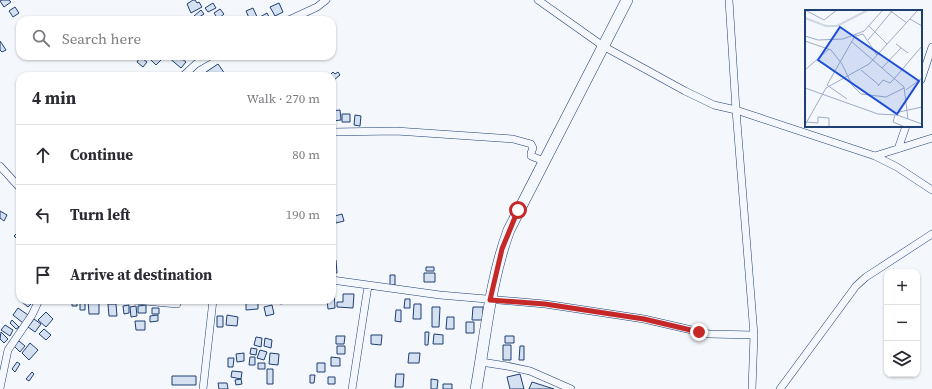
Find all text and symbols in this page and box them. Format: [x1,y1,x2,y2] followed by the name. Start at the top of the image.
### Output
[805,10,922,127] inset map
[16,16,336,60] search box
[30,27,52,49] icon: search
[62,28,141,49] text: Search here
[32,86,76,110] text: 4 min
[247,90,320,107] text: Walk · 270 m
[32,144,54,166] icon: ahead
[70,144,133,165] text: Continue
[292,146,320,163] text: 80 m
[509,201,527,219] route start
[32,204,54,226] icon: left
[70,204,130,225] text: Turn left
[286,206,320,223] text: 190 m
[32,264,54,286] icon: arrive
[70,264,212,285] text: Arrive at destination
[884,269,920,377] map controls
[884,269,920,305] button: +
[884,305,920,341] button: −
[690,323,708,341] route end
[884,341,920,377] button: layers

